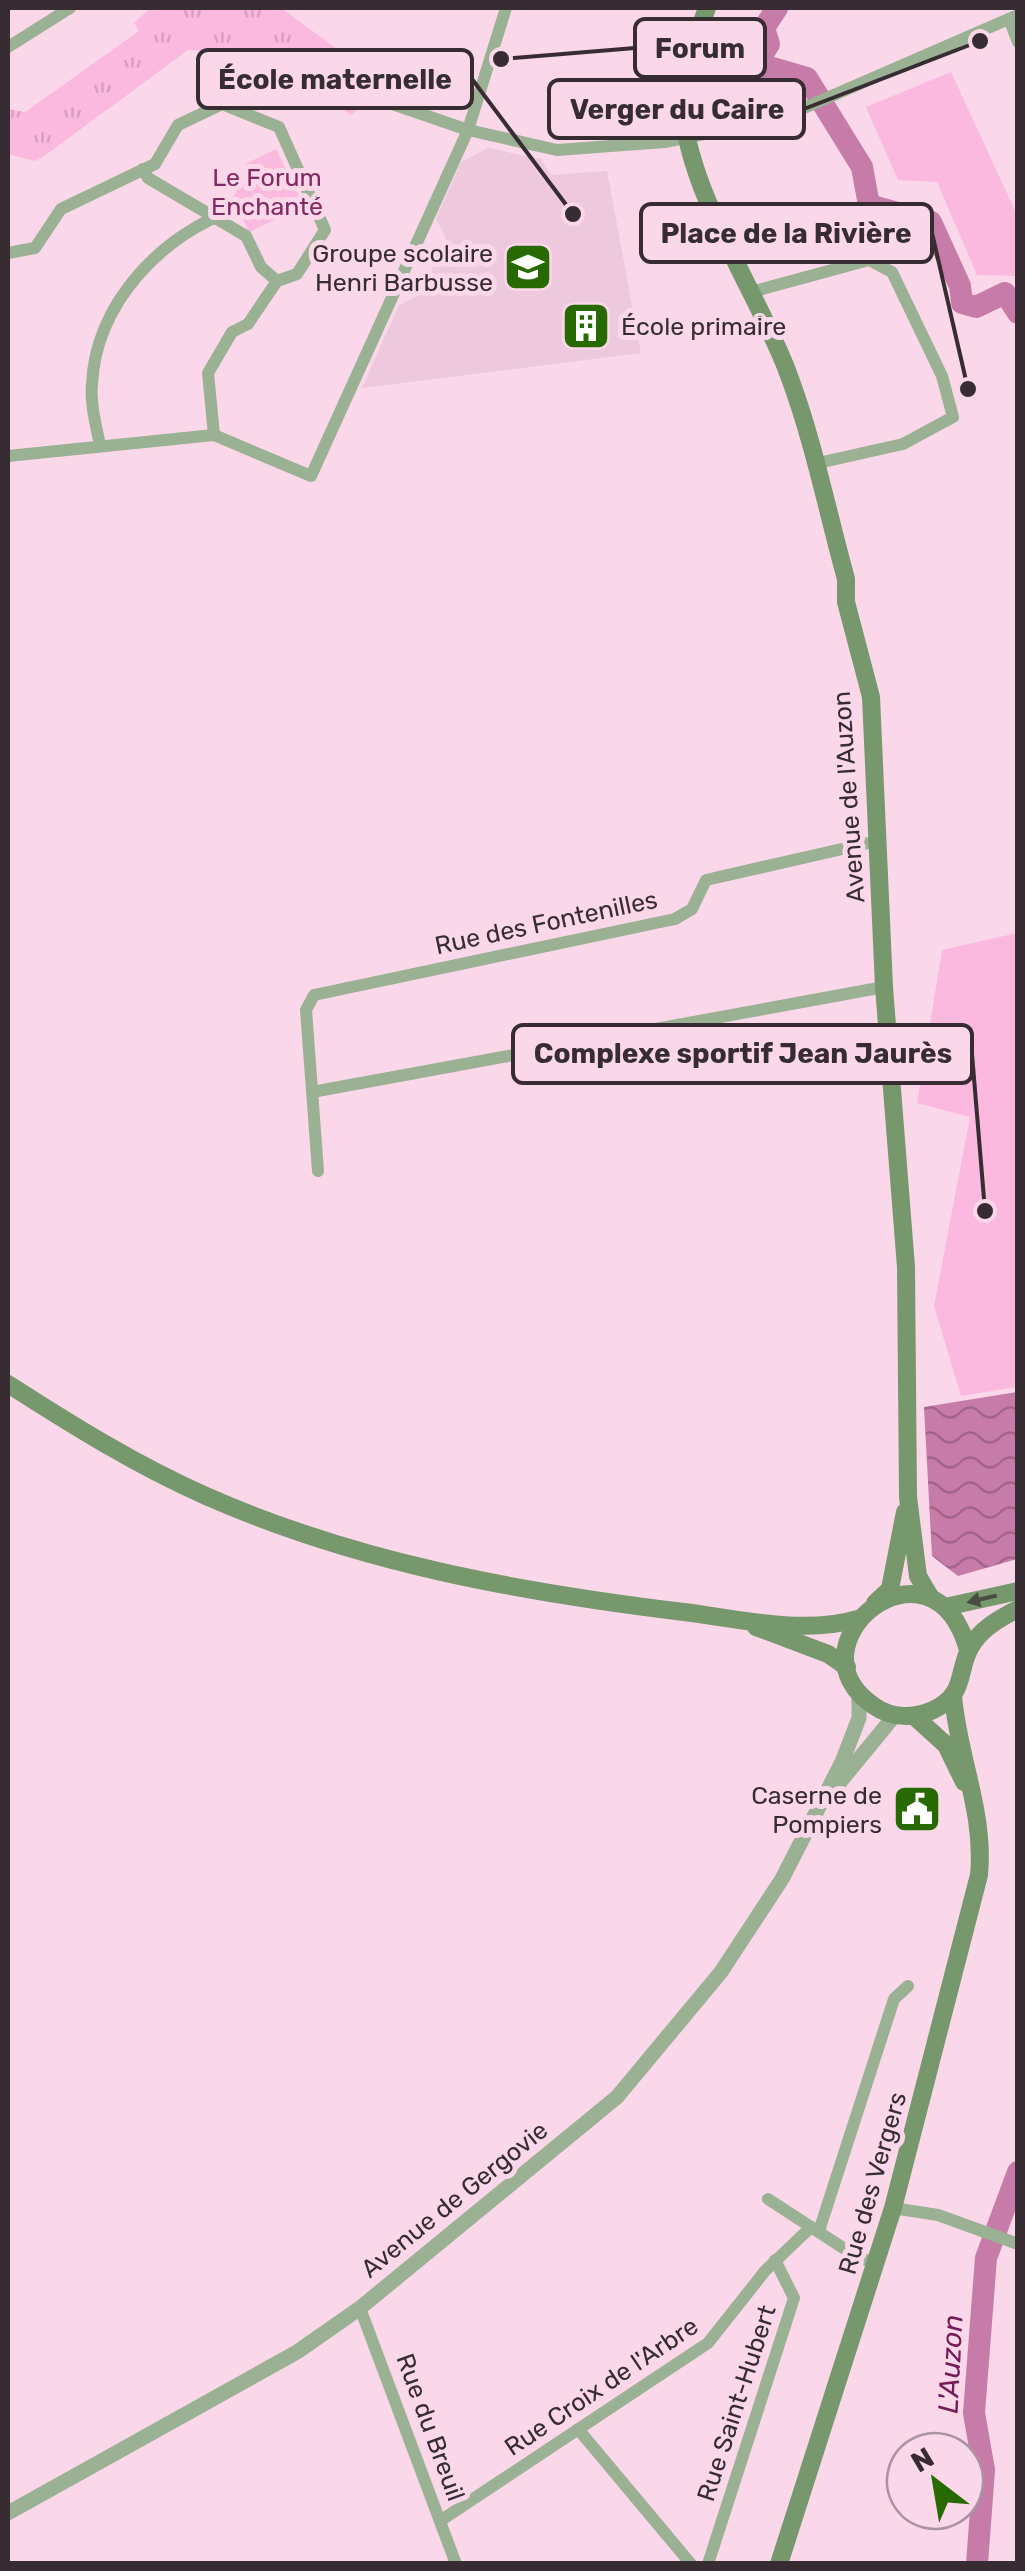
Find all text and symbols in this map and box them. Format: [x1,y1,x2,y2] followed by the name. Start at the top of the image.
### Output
[635,19,765,77] callout: Forum
[655,32,745,65] text: Forum
[198,50,472,108] callout: École maternelle
[218,63,452,96] text: École maternelle
[549,80,804,138] callout: Verger du Caire
[570,93,784,126] text: Verger du Caire
[211,163,323,221] park label: Le Forum Enchanté
[641,204,932,262] callout: Place de la Rivière
[660,217,912,250] text: Place de la Rivière
[312,239,493,297] place label: Groupe scolaire Henri Barbusse
[502,241,554,293] school or university icon: Groupe scolaire Henri Barbusse
[560,300,612,352] building icon: École primaire
[621,312,786,341] place label: École primaire
[827,690,870,904] street label: Avenue de l'Auzon
[432,885,660,960] street label: Rue des Fontenilles
[513,1025,972,1083] callout: Complexe sportif Jean Jaurès
[534,1037,952,1070] text: Complexe sportif Jean Jaurès
[966,1592,997,1607] one-way arrow
[751,1781,882,1839] place label: Caserne de Pompiers
[891,1783,943,1835] public building icon: Caserne de Pompiers
[833,2089,912,2278] street label: Rue des Vergers
[355,2115,553,2284] street label: Avenue de Gergovie
[691,2301,782,2505] street label: Rue Saint-Hubert
[499,2311,703,2462] street label: Rue Croix de l'Arbre
[931,2314,970,2414] water label: L'Auzon
[390,2350,471,2505] street label: Rue du Breuil
[885,2431,985,2531] north arrow
[905,2441,940,2479] text: N

